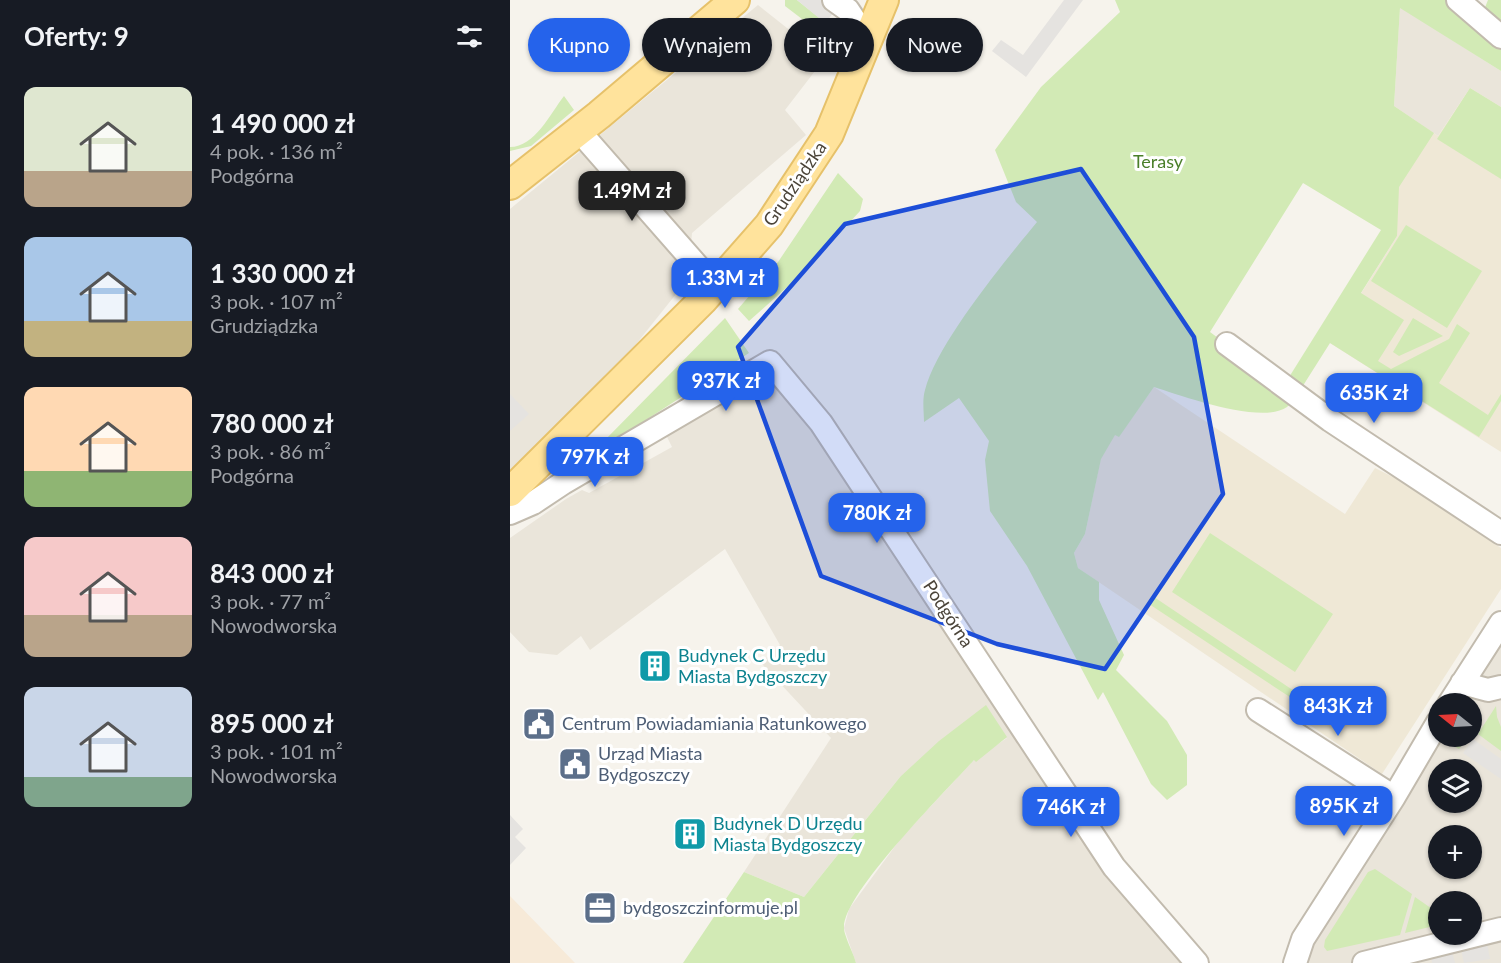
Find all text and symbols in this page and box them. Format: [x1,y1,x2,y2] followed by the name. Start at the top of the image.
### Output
[528,18,630,72] chip: Kupno
[642,18,772,72] chip: Wynajem
[784,18,874,72] chip: Filtry
[886,18,983,72] chip: Nowe
[24,20,129,52] text: Oferty: 9
[453,20,486,53] icon: filters
[210,107,355,139] text: 1 490 000 zł
[72,111,144,183] icon: home
[758,137,831,230] street label: Grudziądzka
[210,139,343,163] text: 4 pok. · 136 m²
[1133,150,1184,172] park label: Terasy
[210,163,294,187] text: Podgórna
[570,171,694,222] pin: 1.49M zł
[592,178,672,202] text: 1.49M zł
[210,257,355,289] text: 1 330 000 zł
[663,258,787,309] pin: 1.33M zł
[72,261,144,333] icon: home
[685,265,765,289] text: 1.33M zł
[210,289,343,313] text: 3 pok. · 107 m²
[210,313,318,337] text: Grudziądzka
[671,361,781,412] pin: 937K zł
[691,368,761,392] text: 937K zł
[1319,373,1429,424] pin: 635K zł
[1339,380,1409,404] text: 635K zł
[210,407,334,439] text: 780 000 zł
[72,411,144,483] icon: home
[540,437,650,488] pin: 797K zł
[210,439,331,463] text: 3 pok. · 86 m²
[560,444,630,468] text: 797K zł
[210,463,294,487] text: Podgórna
[822,493,932,544] pin: 780K zł
[842,500,912,524] text: 780K zł
[210,557,334,589] text: 843 000 zł
[72,561,144,633] icon: home
[919,576,979,651] street label: Podgórna
[210,589,331,613] text: 3 pok. · 77 m²
[210,613,337,637] text: Nowodworska
[678,644,828,687] place label: Budynek C Urzędu Miasta Bydgoszczy
[637,648,673,684] building icon: Budynek C Urzędu Miasta Bydgoszczy
[1283,686,1393,737] pin: 843K zł
[1303,693,1373,717] text: 843K zł
[1428,693,1482,747] north arrow
[1428,693,1482,945] map controls
[521,706,557,742] public building icon: Centrum Powiadamiania Ratunkowego
[210,707,334,739] text: 895 000 zł
[72,711,144,783] icon: home
[562,712,867,734] place label: Centrum Powiadamiania Ratunkowego
[210,739,343,763] text: 3 pok. · 101 m²
[598,742,702,785] place label: Urząd Miasta Bydgoszczy
[557,746,593,782] public building icon: Urząd Miasta Bydgoszczy
[1428,759,1482,813] button: layers
[210,763,337,787] text: Nowodworska
[1289,786,1399,837] pin: 895K zł
[1016,787,1126,838] pin: 746K zł
[1309,793,1379,817] text: 895K zł
[1036,794,1106,818] text: 746K zł
[713,812,863,855] place label: Budynek D Urzędu Miasta Bydgoszczy
[672,816,708,852] building icon: Budynek D Urzędu Miasta Bydgoszczy
[1428,825,1482,879] button: +
[582,890,618,926] office icon: bydgoszczinformuje.pl
[1428,891,1482,945] button: −
[623,896,798,918] place label: bydgoszczinformuje.pl

